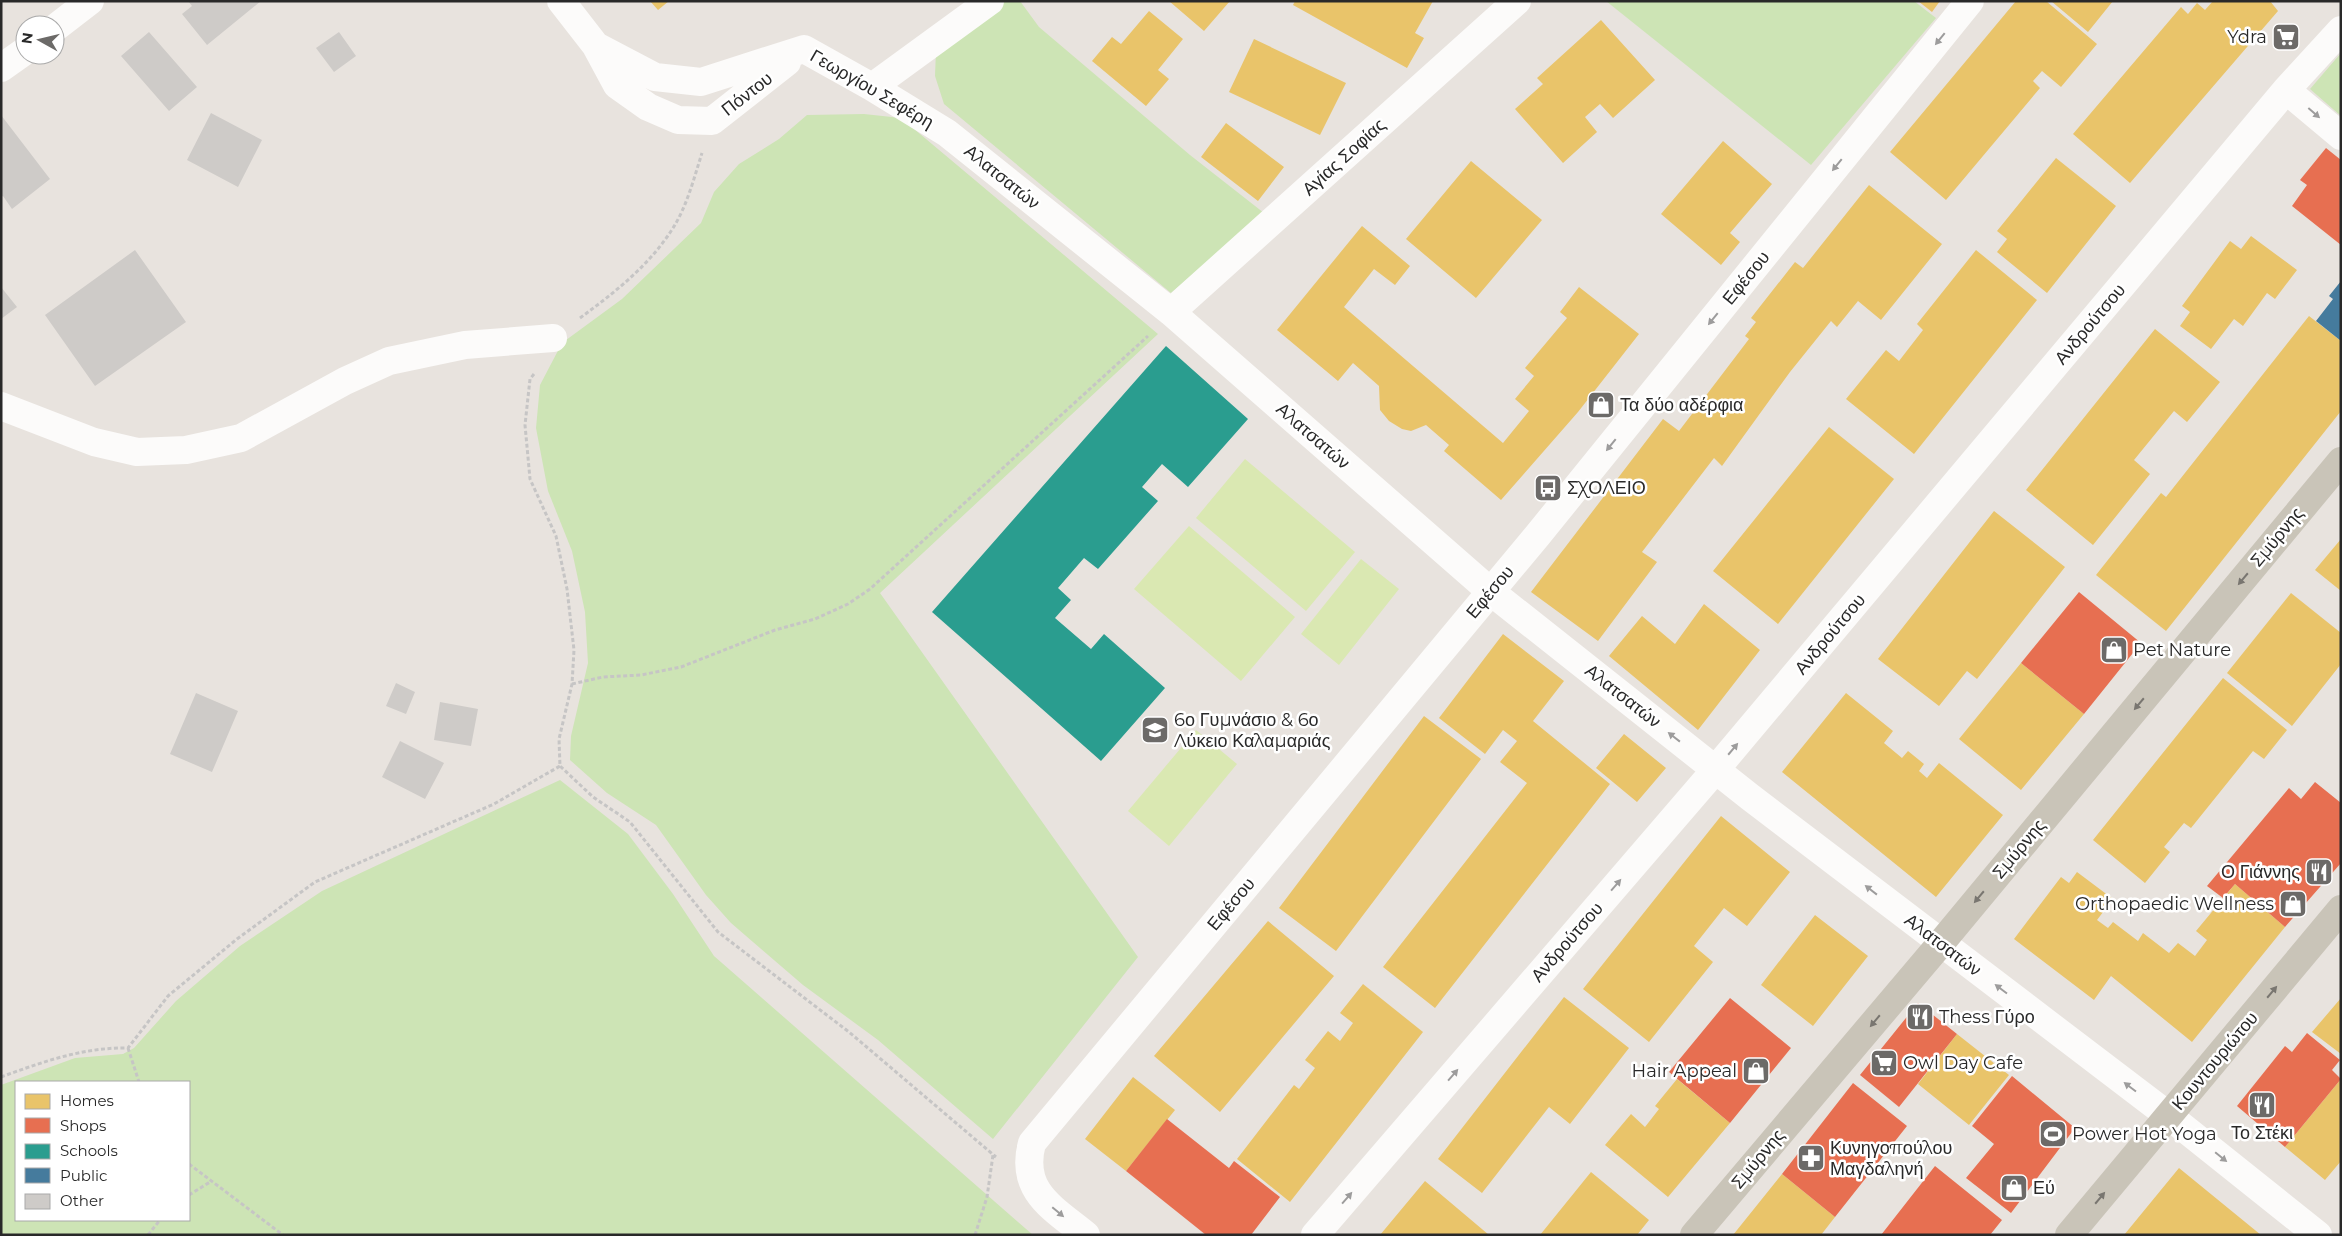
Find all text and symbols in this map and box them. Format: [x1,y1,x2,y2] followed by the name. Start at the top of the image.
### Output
[15,15,65,65] north arrow
[2271,22,2301,52] supermarket icon: Ydra
[2227,26,2267,48] place label: Ydra
[17,31,37,45] text: N
[1934,32,1945,45] one-way arrow
[806,45,938,133] street label: Γεωργίου Σεφέρη
[717,67,777,121] street label: Πόντου
[2307,107,2319,119] one-way arrow
[1298,114,1390,200] street label: Αγίας Σοφίας
[960,140,1044,214] street label: Αλατσατών
[1832,159,1843,172] one-way arrow
[1718,247,1774,309] street label: Εφέσου
[2050,279,2130,369] street label: Ανδρούτσου
[1707,312,1718,325] one-way arrow
[1586,390,1616,420] shop icon: Τα δύο αδέρφια
[1620,394,1744,416] place label: Τα δύο αδέρφια
[1272,398,1354,474] street label: Αλατσατών
[1605,438,1616,451] one-way arrow
[1533,473,1563,503] bus stop icon: ΣΧΟΛΕΙΟ
[1567,477,1646,499] place label: ΣΧΟΛΕΙΟ
[2246,502,2308,571] street label: Σμύρνης
[1461,561,1519,623] street label: Εφέσου
[2237,572,2248,585] one-way arrow
[1790,589,1870,679] street label: Ανδρούτσου
[2099,635,2129,665] shop icon: Pet Nature
[2133,639,2231,661] place label: Pet Nature
[1581,659,1665,733] street label: Αλατσατών
[2133,697,2144,710] one-way arrow
[1174,709,1331,752] place label: 6ο Γυμνάσιο & 6ο Λύκειο Καλαμαριάς
[1140,715,1170,745] school or university icon: 6ο Γυμνάσιο & 6ο Λύκειο Καλαμαριάς
[1668,731,1681,742] one-way arrow
[1728,742,1739,755] one-way arrow
[1988,814,2050,883] street label: Σμύρνης
[2304,857,2334,887] restaurant icon: Ο Γιάννης
[2221,861,2300,883] place label: Ο Γιάννης
[1202,873,1260,935] street label: Εφέσου
[1610,880,1622,892] one-way arrow
[1865,885,1878,896] one-way arrow
[2278,889,2308,919] shop icon: Orthopaedic Wellness
[1974,890,1985,903] one-way arrow
[2075,893,2274,915] place label: Orthopaedic Wellness
[1526,898,1608,986] street label: Ανδρούτσου
[1900,909,1986,981] street label: Αλατσατών
[1994,984,2008,994] one-way arrow
[2266,987,2278,999] one-way arrow
[1905,1002,1935,1032] restaurant icon: Thess Γύρο
[1939,1006,2035,1028] place label: Thess Γύρο
[2167,1007,2263,1115] street label: Κουντουριώτου
[1870,1015,1881,1027] one-way arrow
[1869,1048,1899,1078] supermarket icon: Owl Day Cafe
[1903,1052,2023,1074] place label: Owl Day Cafe
[1741,1056,1771,1086] shop icon: Hair Appeal
[1632,1060,1737,1082] place label: Hair Appeal
[1447,1069,1459,1081] one-way arrow
[15,1081,190,1221] legend
[2124,1081,2137,1092] one-way arrow
[2247,1090,2277,1120] restaurant icon: Το Στέκι
[60,1091,114,1110] text: Homes
[60,1116,106,1135] text: Shops
[2038,1119,2068,1149] sports icon: Power Hot Yoga
[2231,1122,2293,1144] place label: Το Στέκι
[2072,1123,2217,1145] place label: Power Hot Yoga
[1727,1124,1789,1193] street label: Σμύρνης
[1830,1137,1952,1180] place label: Κυνηγοπούλου Μαγδαληνή
[60,1141,118,1160] text: Schools
[1796,1143,1826,1173] pharmacy icon: Κυνηγοπούλου Μαγδαληνή
[2214,1152,2227,1163] one-way arrow
[60,1166,108,1185] text: Public
[1999,1173,2029,1203] shop icon: Εύ
[2033,1177,2055,1199] place label: Εύ
[60,1191,104,1210] text: Other
[2095,1191,2106,1204] one-way arrow
[1341,1192,1353,1204] one-way arrow
[1052,1207,1065,1218] one-way arrow

